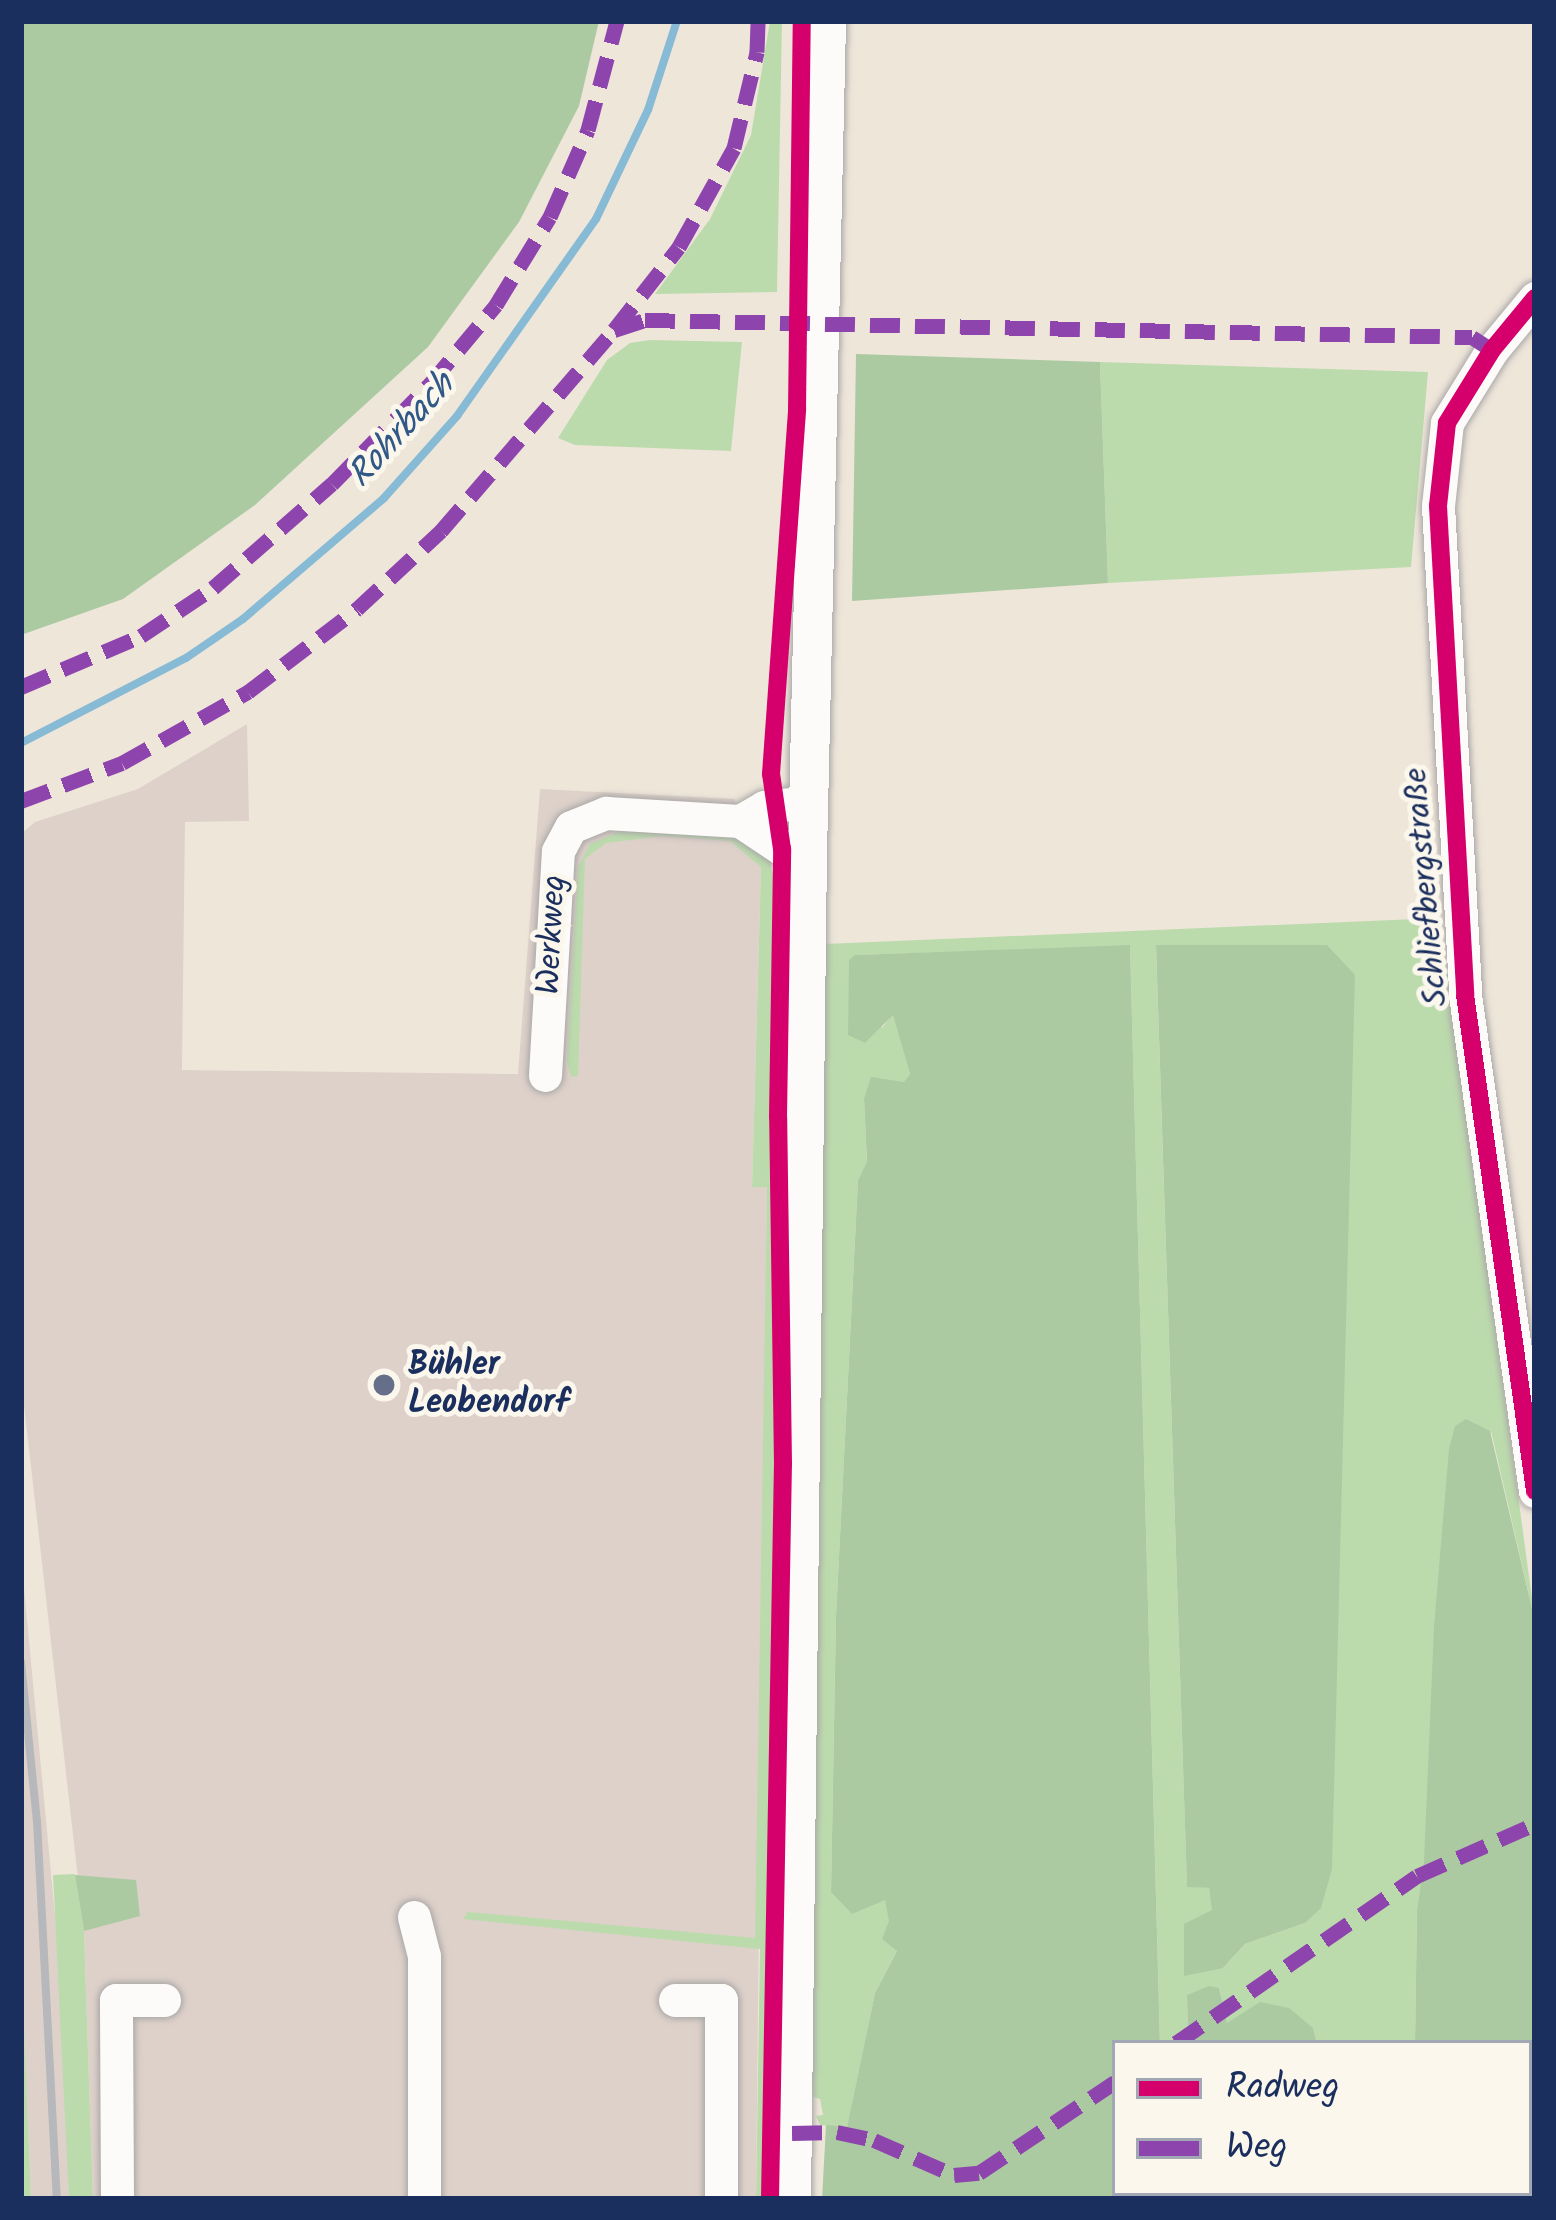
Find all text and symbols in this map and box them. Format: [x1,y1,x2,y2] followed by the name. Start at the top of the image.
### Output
[339,365,465,497] water label: Rohrbach
[1398,766,1458,1008] street label: Schliefbergstraße
[530,874,576,996] street label: Werkweg
[408,1346,569,1424] place label: Bühler Leobendorf
[371,1372,397,1398] marker: Bühler Leobendorf
[1112,2040,1532,2196] legend
[1226,2060,1339,2117] text: Radweg
[1226,2120,1287,2177] text: Weg

